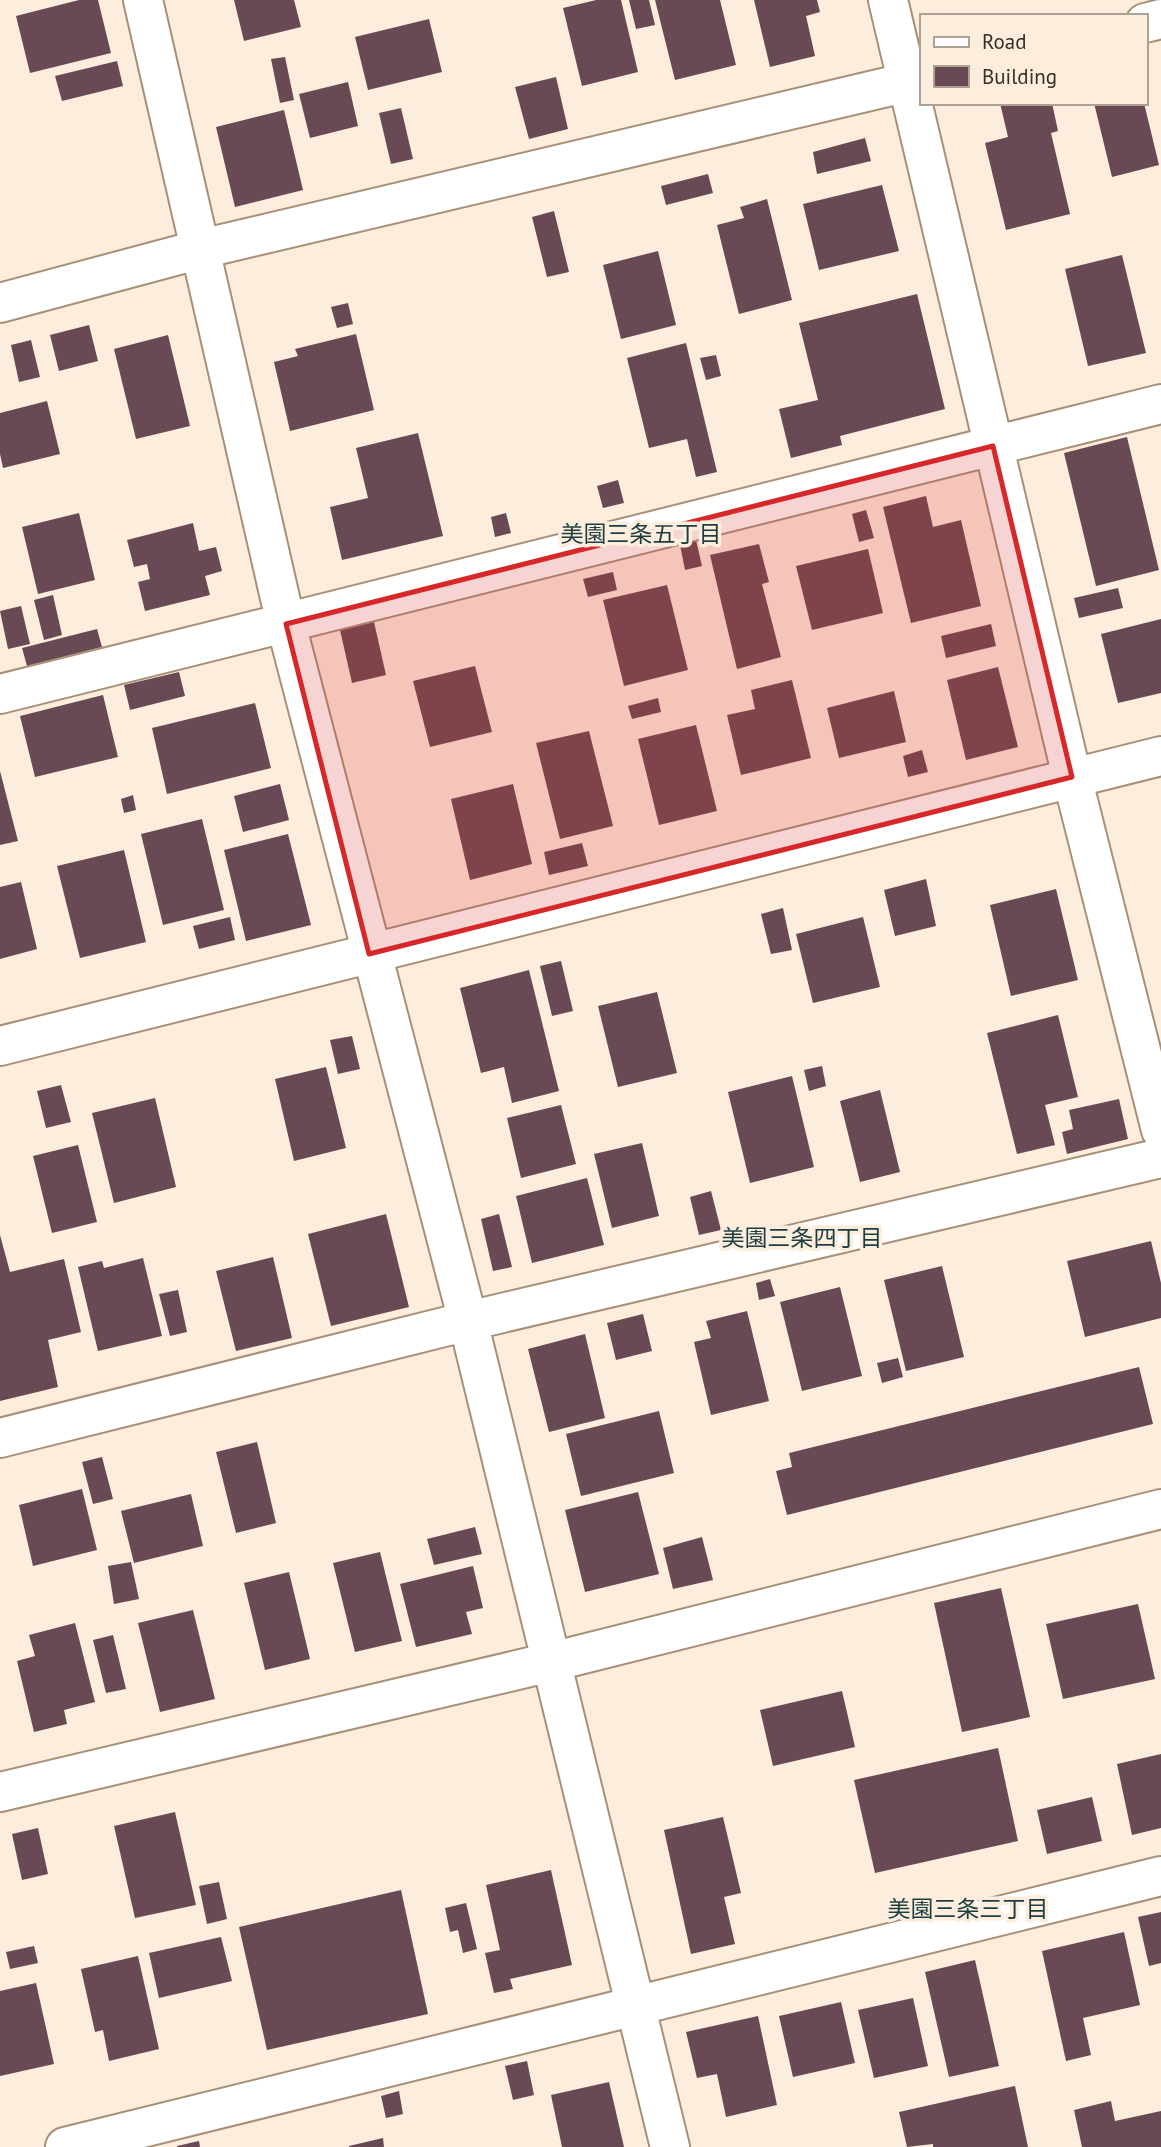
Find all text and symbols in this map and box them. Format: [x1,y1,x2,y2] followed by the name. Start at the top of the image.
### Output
[920,14,1147,105] legend
[982,28,1026,55] text: Road
[982,63,1057,90] text: Building
[561,519,722,548] district label: 美園三条五丁目
[722,1223,883,1252] district label: 美園三条四丁目
[888,1894,1049,1923] district label: 美園三条三丁目

